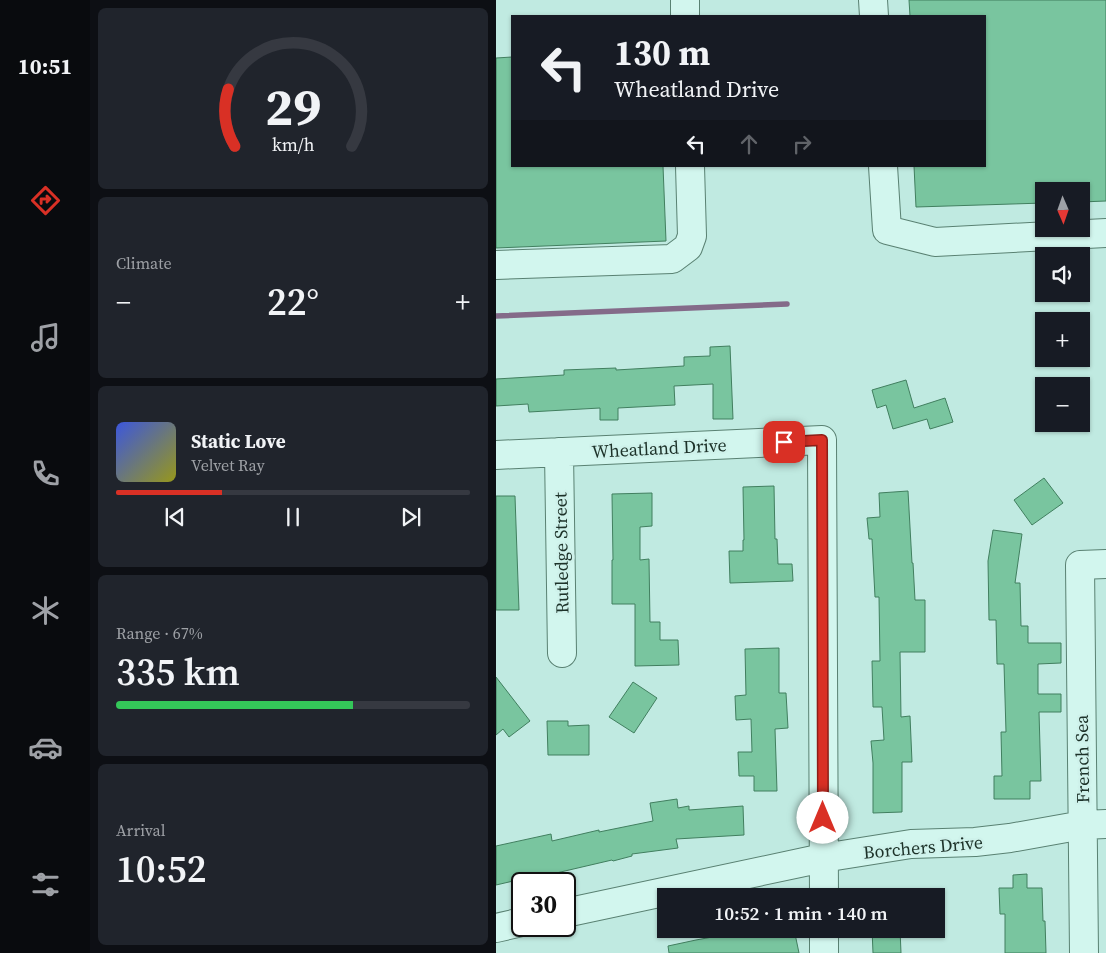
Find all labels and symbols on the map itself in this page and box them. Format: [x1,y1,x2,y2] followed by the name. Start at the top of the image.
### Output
[1035,182,1090,238] north arrow
[763,421,805,463] pin
[591,432,727,464] street label: Wheatland Drive
[547,492,575,614] street label: Rutledge Street
[1069,714,1095,803] street label: French Sea
[796,791,848,843] position arrow
[862,829,984,865] street label: Borchers Drive
[511,872,576,937] speed limit sign: 30

